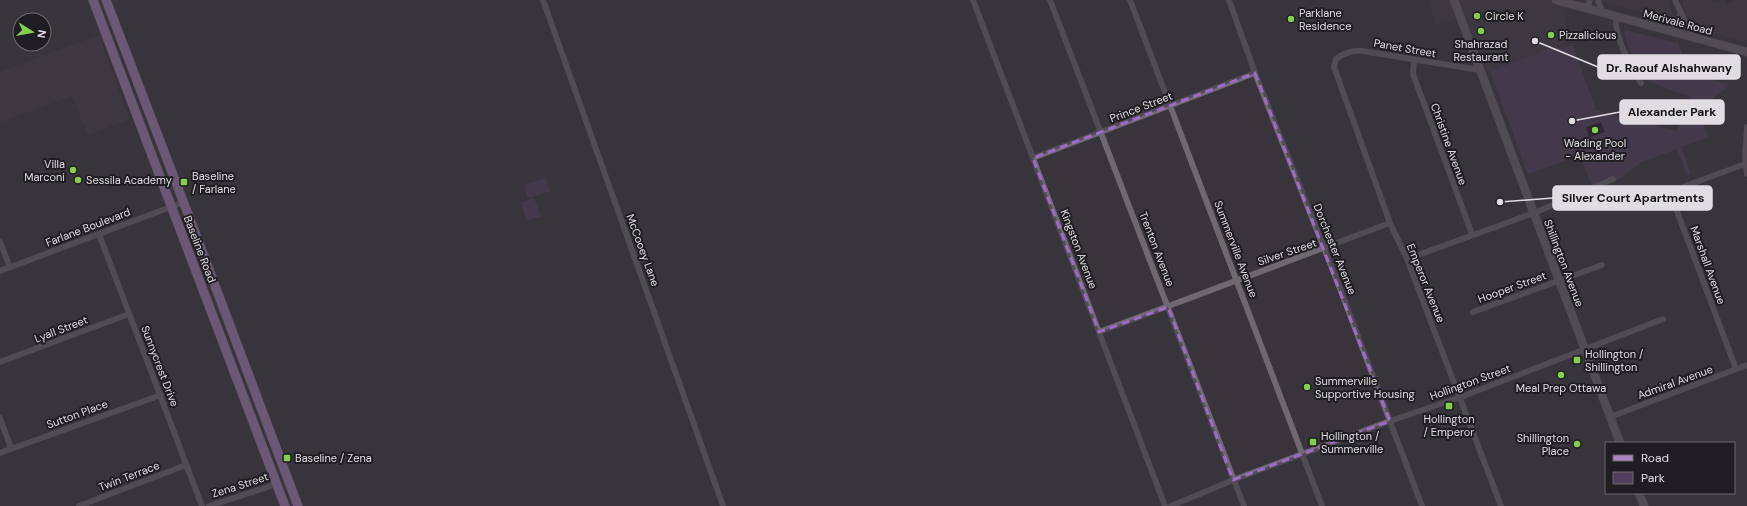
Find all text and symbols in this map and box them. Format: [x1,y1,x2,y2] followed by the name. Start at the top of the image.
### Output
[1299,6,1352,33] place label: Parklane Residence
[1642,6,1714,38] street label: Merivale Road
[1485,9,1524,23] place label: Circle K
[1472,11,1482,21] marker: Circle K
[12,12,52,52] north arrow
[1286,14,1296,24] marker: Parklane Residence
[1476,26,1486,36] marker: Shahrazad Restaurant
[1559,28,1616,42] place label: Pizzalicious
[34,29,49,39] text: N
[1546,30,1556,40] marker: Pizzalicious
[1373,36,1437,60] street label: Panet Street
[1453,37,1509,64] place label: Shahrazad Restaurant
[1598,55,1740,79] callout: Dr. Raouf Alshahwany
[1606,60,1733,76] text: Dr. Raouf Alshahwany
[1108,89,1174,125] street label: Prince Street
[1620,100,1724,124] callout: Alexander Park
[1428,101,1470,187] street label: Christine Avenue
[1628,104,1716,120] text: Alexander Park
[1590,125,1600,135] marker: Wading Pool - Alexander
[1564,136,1626,163] place label: Wading Pool - Alexander
[24,157,65,184] place label: Villa Marconi
[68,165,78,175] marker: Villa Marconi
[192,169,236,196] place label: Baseline / Farlane
[86,173,172,187] place label: Sessila Academy
[73,175,83,185] marker: Sessila Academy
[179,177,189,187] marker: Baseline / Farlane
[1553,186,1712,210] callout: Silver Court Apartments
[1562,190,1704,206] text: Silver Court Apartments
[1211,199,1261,299] street label: Summerville Avenue
[1310,201,1360,297] street label: Dorchester Avenue
[44,204,132,250] street label: Farlane Boulevard
[1057,207,1101,291] street label: Kingston Avenue
[1136,209,1178,289] street label: Trenton Avenue
[623,212,663,288] street label: McCooey Lane
[181,214,219,285] street label: Baseline Road
[1541,217,1587,309] street label: Shillington Avenue
[1687,224,1729,306] street label: Marshall Avenue
[1256,235,1318,269] street label: Silver Street
[1404,241,1448,325] street label: Emperor Avenue
[1476,268,1548,306] street label: Hooper Street
[32,312,90,346] street label: Lyall Street
[138,323,182,409] street label: Sunnycrest Drive
[1585,347,1643,374] place label: Hollington / Shillington
[1572,355,1582,365] marker: Hollington / Shillington
[1428,361,1512,403] street label: Hollington Street
[1635,362,1715,402] street label: Admiral Avenue
[1556,370,1566,380] marker: Meal Prep Ottawa
[1315,374,1415,401] place label: Summerville Supportive Housing
[1516,381,1606,395] place label: Meal Prep Ottawa
[1302,382,1312,392] marker: Summerville Supportive Housing
[44,396,110,432] street label: Sutton Place
[1444,401,1454,411] marker: Hollington / Emperor
[1423,412,1475,439] place label: Hollington / Emperor
[1321,429,1383,456] place label: Hollington / Summerville
[1517,431,1569,458] place label: Shillington Place
[1308,437,1318,447] marker: Hollington / Summerville
[1572,439,1582,449] marker: Shillington Place
[1605,442,1735,494] legend
[1641,450,1669,466] text: Road
[295,451,372,465] place label: Baseline / Zena
[282,453,292,463] marker: Baseline / Zena
[97,458,161,494] street label: Twin Terrace
[210,469,270,501] street label: Zena Street
[1641,470,1665,486] text: Park

